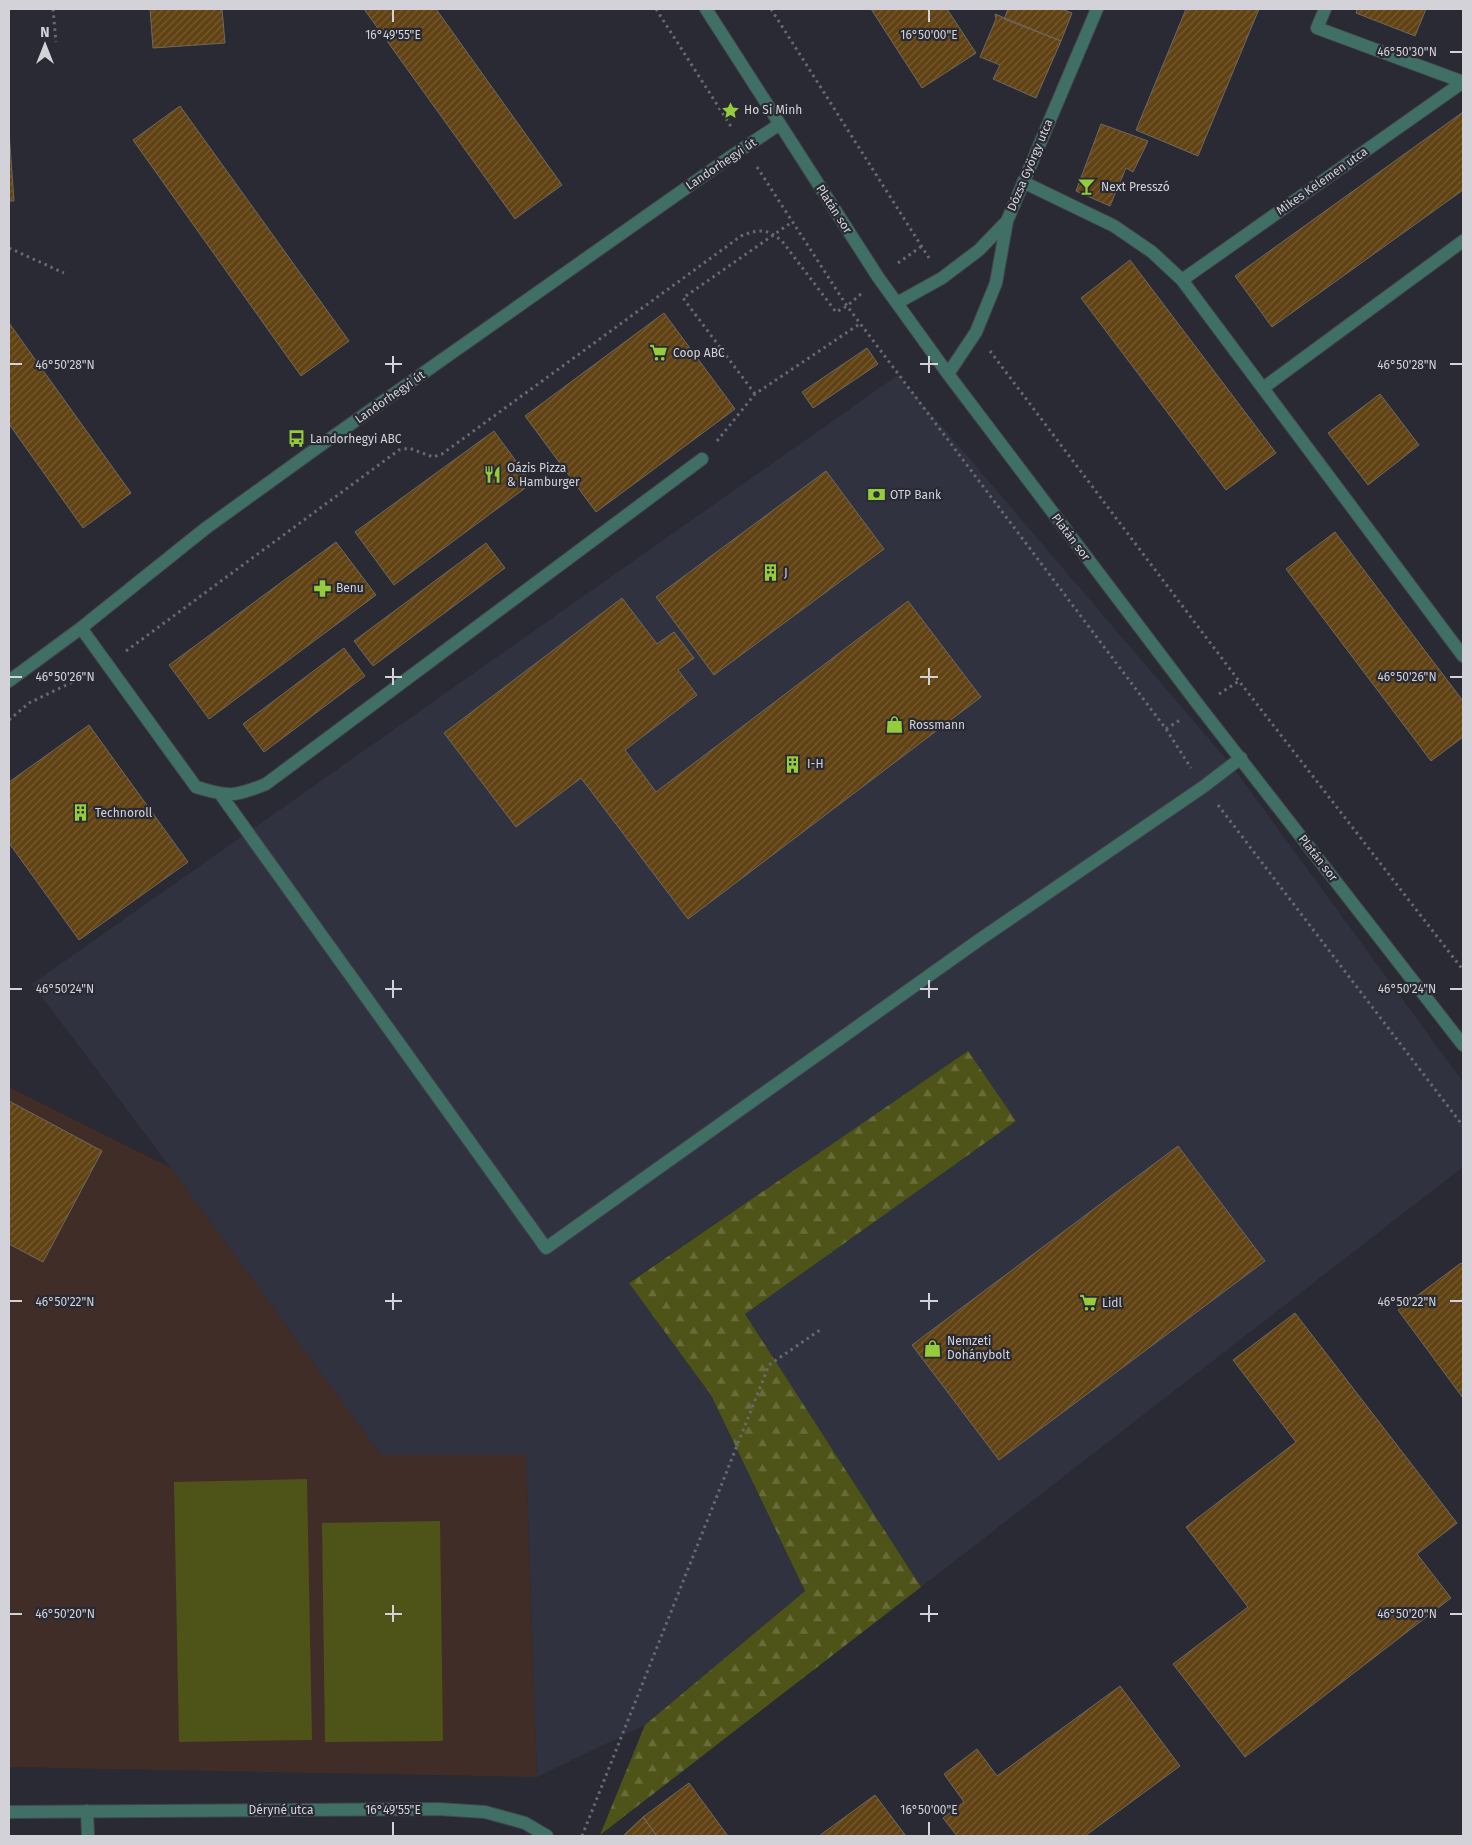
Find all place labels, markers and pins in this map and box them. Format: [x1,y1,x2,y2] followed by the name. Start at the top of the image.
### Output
[720,100,740,120] place icon: Ho Si Minh
[744,103,802,117] place label: Ho Si Minh
[1077,177,1097,197] bar icon: Next Presszó
[1101,180,1170,194] place label: Next Presszó
[649,343,669,363] supermarket icon: Coop ABC
[673,346,725,360] place label: Coop ABC
[286,429,306,449] bus stop icon: Landorhegyi ABC
[310,432,402,446] place label: Landorhegyi ABC
[507,461,580,489] place label: Oázis Pizza & Hamburger
[483,465,503,485] restaurant icon: Oázis Pizza & Hamburger
[866,485,886,505] bank icon: OTP Bank
[890,488,942,502] place label: OTP Bank
[760,563,780,583] building icon: J
[784,566,788,580] place label: J
[312,578,332,598] pharmacy icon: Benu
[336,581,364,595] place label: Benu
[885,715,905,735] shop icon: Rossmann
[909,718,965,732] place label: Rossmann
[783,754,803,774] building icon: I-H
[807,757,824,771] place label: I-H
[71,803,91,823] building icon: Technoroll
[95,806,153,820] place label: Technoroll
[1078,1293,1098,1313] supermarket icon: Lidl
[1102,1296,1123,1310] place label: Lidl
[947,1334,1011,1362] place label: Nemzeti Dohánybolt
[923,1338,943,1358] shop icon: Nemzeti Dohánybolt

